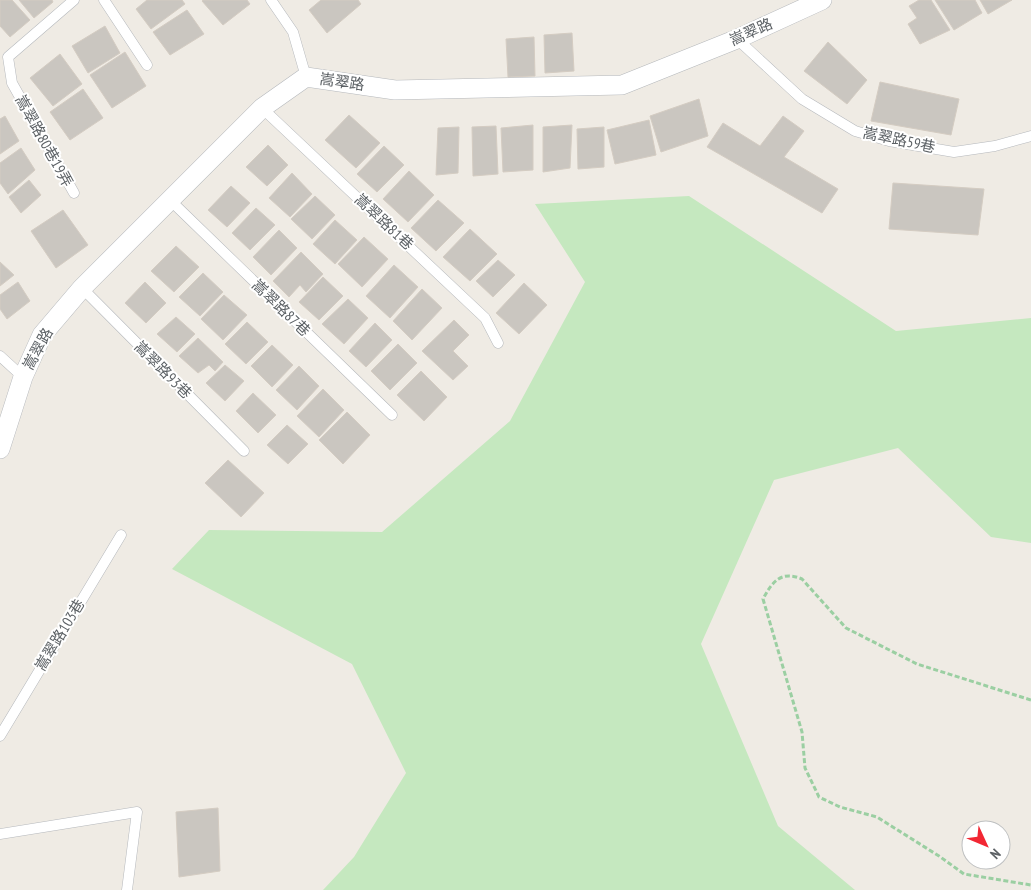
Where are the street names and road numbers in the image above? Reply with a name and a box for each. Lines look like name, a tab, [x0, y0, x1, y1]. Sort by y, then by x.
street label: 嵩翠路	[726, 14, 775, 49]
street label: 嵩翠路	[318, 69, 366, 94]
street label: 嵩翠路80巷19弄	[11, 92, 77, 190]
street label: 嵩翠路59巷	[861, 123, 937, 156]
street label: 嵩翠路81巷	[351, 190, 418, 254]
street label: 嵩翠路87巷	[248, 275, 314, 340]
street label: 嵩翠路	[18, 324, 57, 373]
street label: 嵩翠路93巷	[131, 337, 196, 402]
street label: 嵩翠路103巷	[31, 595, 88, 674]

